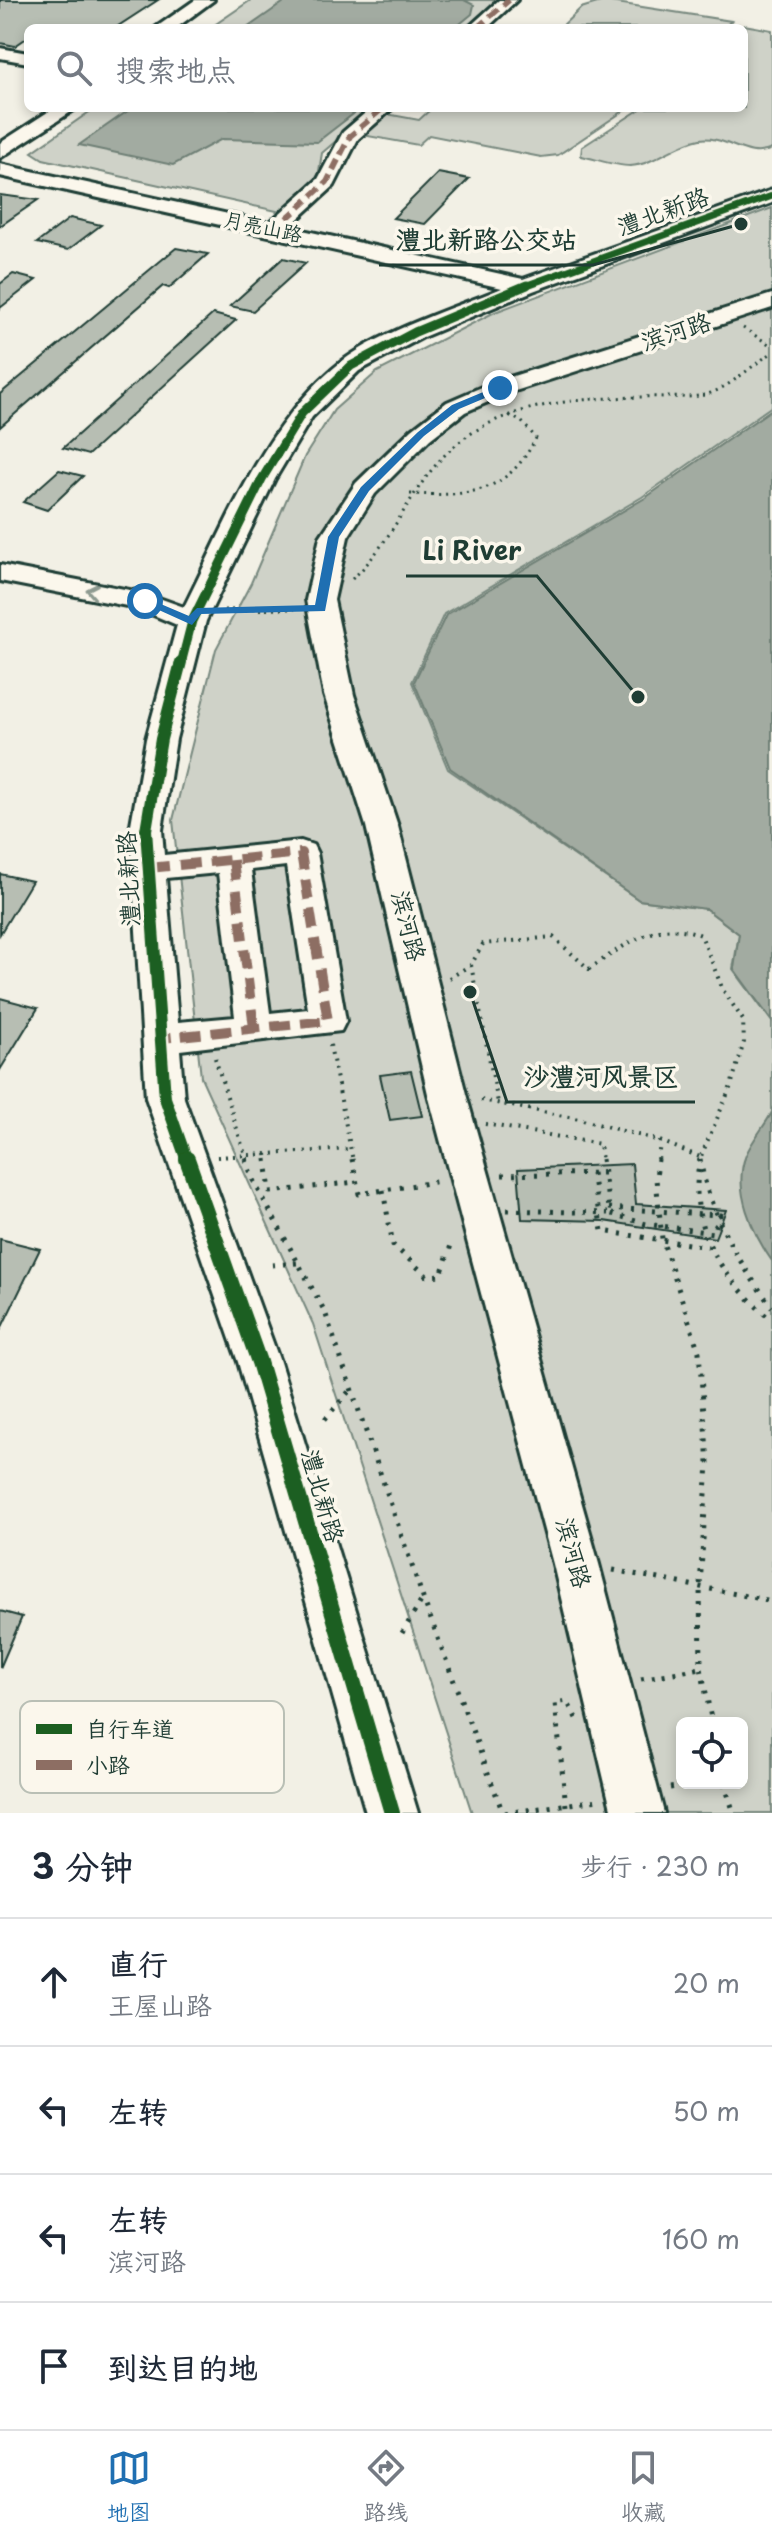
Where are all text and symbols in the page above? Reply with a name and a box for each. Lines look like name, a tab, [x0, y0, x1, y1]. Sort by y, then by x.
search box	[24, 24, 748, 112]
icon: search	[52, 46, 96, 90]
text: 搜索地点	[116, 46, 236, 91]
street label: 澧北新路	[611, 177, 714, 243]
street label: 月亮山路	[221, 203, 306, 249]
callout: 澧北新路公交站	[379, 215, 593, 265]
text: 澧北新路公交站	[395, 219, 577, 258]
street label: 滨河路	[636, 302, 715, 358]
route end	[482, 370, 518, 406]
callout: Li River	[406, 526, 537, 576]
text: Li River	[423, 530, 522, 569]
one-way arrow	[85, 583, 99, 600]
route start	[127, 583, 163, 619]
street label: 澧北新路	[107, 830, 147, 928]
street label: 滨河路	[384, 886, 436, 965]
callout: 沙澧河风景区	[507, 1052, 695, 1102]
text: 沙澧河风景区	[523, 1056, 679, 1095]
street label: 澧北新路	[293, 1444, 354, 1547]
street label: 滨河路	[548, 1513, 602, 1592]
legend	[20, 1701, 284, 1793]
text: 自行车道	[86, 1711, 174, 1744]
map controls	[676, 1717, 748, 1789]
button: locate	[676, 1717, 748, 1789]
text: 小路	[86, 1747, 130, 1780]
text: 3 分钟	[32, 1839, 133, 1891]
text: 步行 · 230 m	[580, 1846, 740, 1885]
text: 直行	[108, 1940, 168, 1985]
icon: ahead	[32, 1960, 76, 2004]
text: 20 m	[673, 1963, 740, 2002]
text: 王屋山路	[108, 1985, 212, 2024]
icon: left	[32, 2088, 76, 2132]
text: 左转	[108, 2088, 168, 2133]
text: 50 m	[673, 2091, 740, 2130]
text: 左转	[108, 2196, 168, 2241]
icon: left	[32, 2216, 76, 2260]
text: 160 m	[662, 2219, 740, 2258]
text: 滨河路	[108, 2241, 186, 2280]
icon: arrive	[32, 2344, 76, 2388]
text: 到达目的地	[108, 2344, 258, 2389]
tab: 地图	[107, 2446, 151, 2527]
tab: 路线	[364, 2446, 408, 2527]
tab: 收藏	[621, 2446, 665, 2527]

